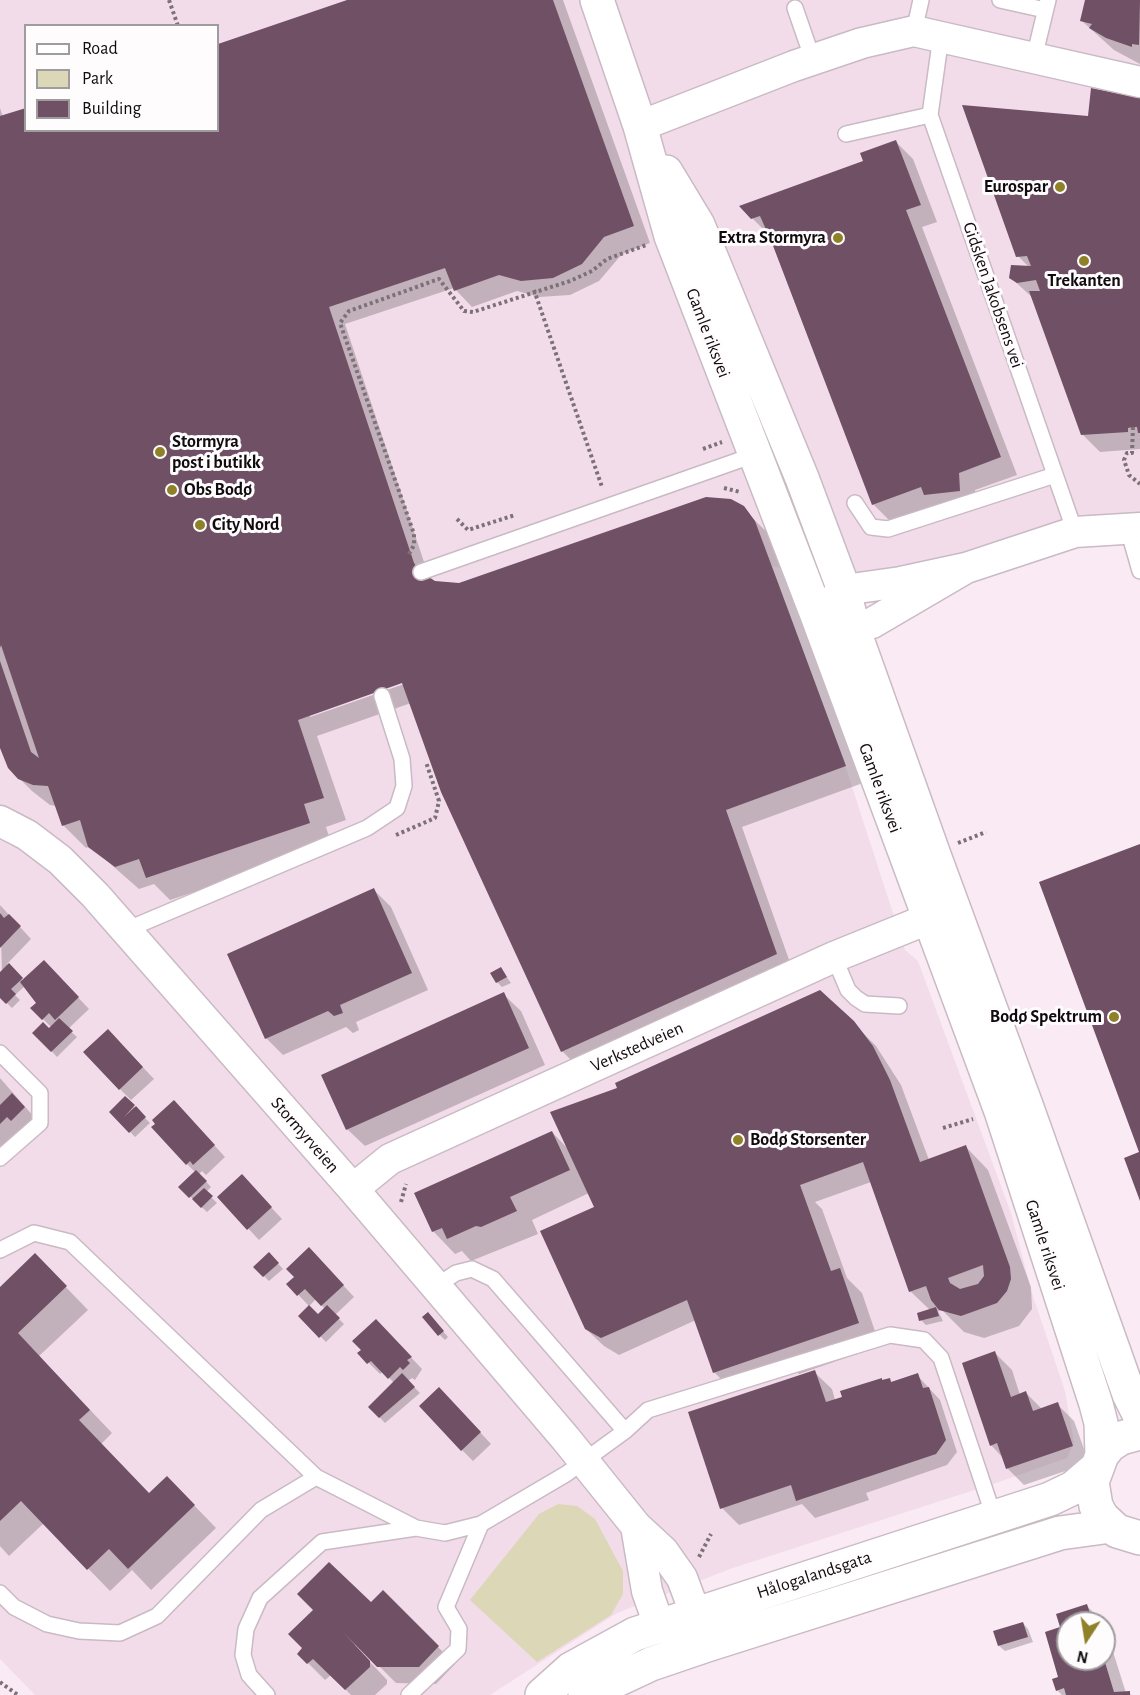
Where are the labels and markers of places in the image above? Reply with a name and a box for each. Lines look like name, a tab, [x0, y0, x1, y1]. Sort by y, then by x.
place label: Eurospar	[984, 176, 1048, 198]
marker: Eurospar	[1053, 180, 1067, 194]
place label: Extra Stormyra	[718, 227, 826, 249]
marker: Extra Stormyra	[831, 231, 845, 245]
marker: Trekanten	[1077, 254, 1091, 268]
place label: Trekanten	[1047, 270, 1121, 292]
place label: Stormyra post i butikk	[172, 431, 261, 474]
marker: Stormyra post i butikk	[153, 445, 167, 459]
place label: Obs Bodø	[184, 479, 252, 501]
marker: Obs Bodø	[165, 483, 179, 497]
place label: City Nord	[212, 514, 280, 536]
marker: City Nord	[193, 518, 207, 532]
place label: Bodø Spektrum	[990, 1006, 1102, 1028]
marker: Bodø Spektrum	[1107, 1010, 1121, 1024]
place label: Bodø Storsenter	[750, 1129, 866, 1151]
marker: Bodø Storsenter	[731, 1133, 745, 1147]

